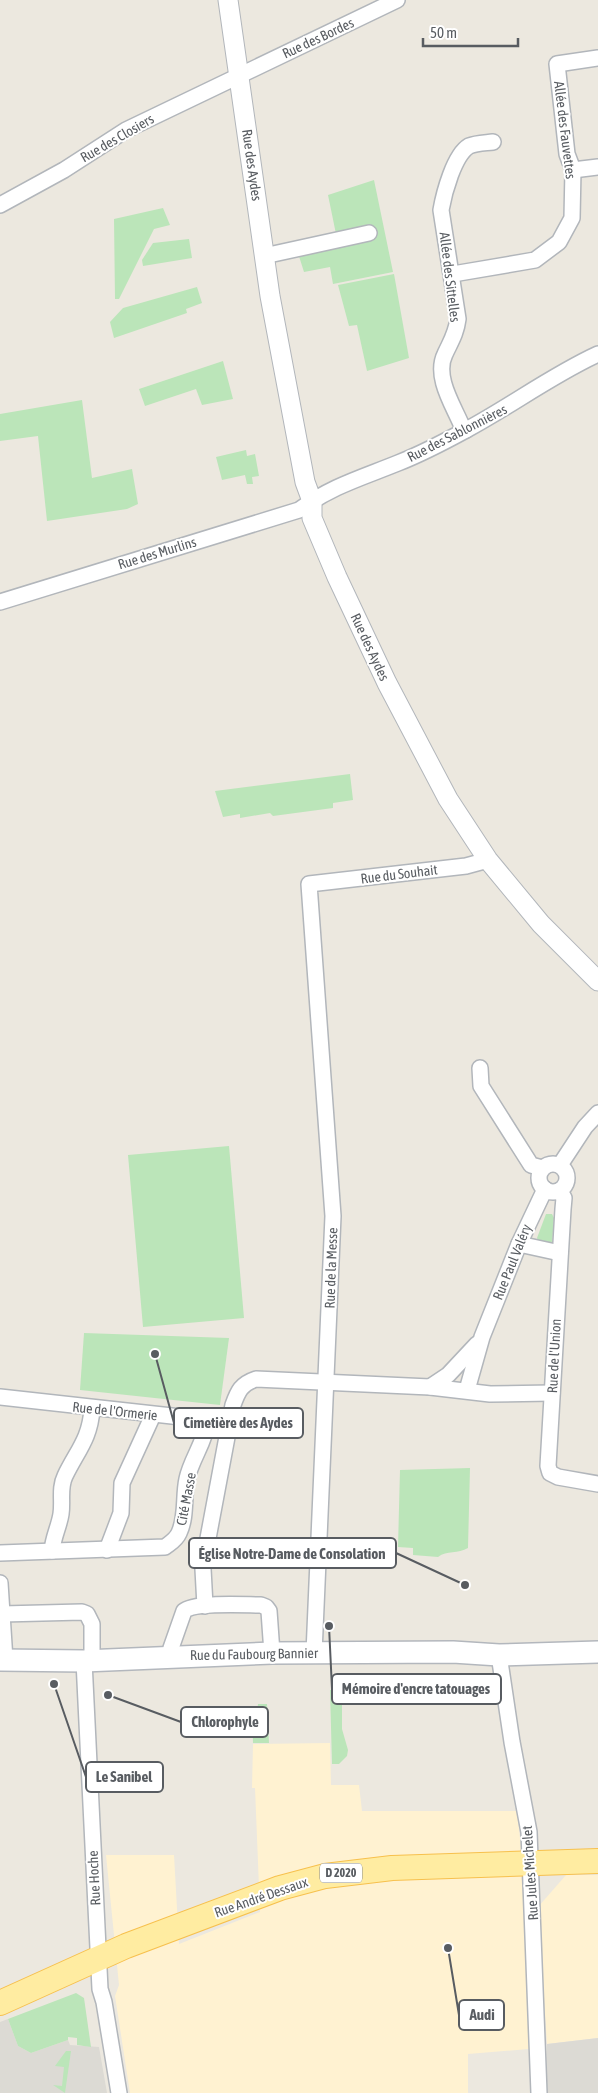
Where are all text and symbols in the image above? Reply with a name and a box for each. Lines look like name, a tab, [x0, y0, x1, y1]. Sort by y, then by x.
street label: Rue des Bordes	[280, 14, 356, 62]
scale bar	[423, 15, 518, 47]
text: 50 m	[430, 24, 457, 41]
street label: Allée des Fauvettes	[551, 80, 579, 180]
street label: Rue des Closiers	[78, 111, 157, 165]
street label: Rue des Aydes	[239, 128, 265, 202]
street label: Allée des Sittelles	[437, 231, 463, 323]
street label: Rue des Sablonnières	[405, 401, 510, 465]
street label: Rue des Murlins	[116, 534, 198, 572]
street label: Rue des Aydes	[347, 611, 393, 683]
street label: Rue du Souhait	[360, 861, 438, 887]
street label: Rue Paul Valéry	[490, 1222, 535, 1302]
street label: Rue de la Messe	[322, 1227, 340, 1309]
street label: Rue de l'Union	[544, 1318, 564, 1394]
street label: Rue de l'Ormerie	[72, 1399, 158, 1423]
callout: Cimetière des Aydes	[174, 1408, 303, 1438]
text: Cimetière des Aydes	[183, 1414, 293, 1431]
street label: Cité Masse	[173, 1471, 199, 1527]
callout: Église Notre-Dame de Consolation	[189, 1538, 396, 1568]
text: Église Notre-Dame de Consolation	[198, 1545, 386, 1562]
street label: Rue du Faubourg Bannier	[190, 1645, 319, 1663]
callout: Mémoire d'encre tatouages	[332, 1674, 501, 1704]
text: Mémoire d'encre tatouages	[342, 1680, 491, 1697]
callout: Chlorophyle	[181, 1707, 268, 1737]
text: Chlorophyle	[191, 1713, 259, 1730]
callout: Le Sanibel	[86, 1762, 163, 1792]
text: Le Sanibel	[96, 1768, 153, 1785]
street label: Rue Jules Michelet	[519, 1825, 541, 1921]
street label: Rue Hoche	[85, 1850, 103, 1906]
road number: D 2020	[320, 1864, 362, 1882]
street label: Rue André Dessaux	[212, 1873, 310, 1920]
callout: Audi	[459, 2000, 504, 2030]
text: Audi	[468, 2006, 495, 2023]

